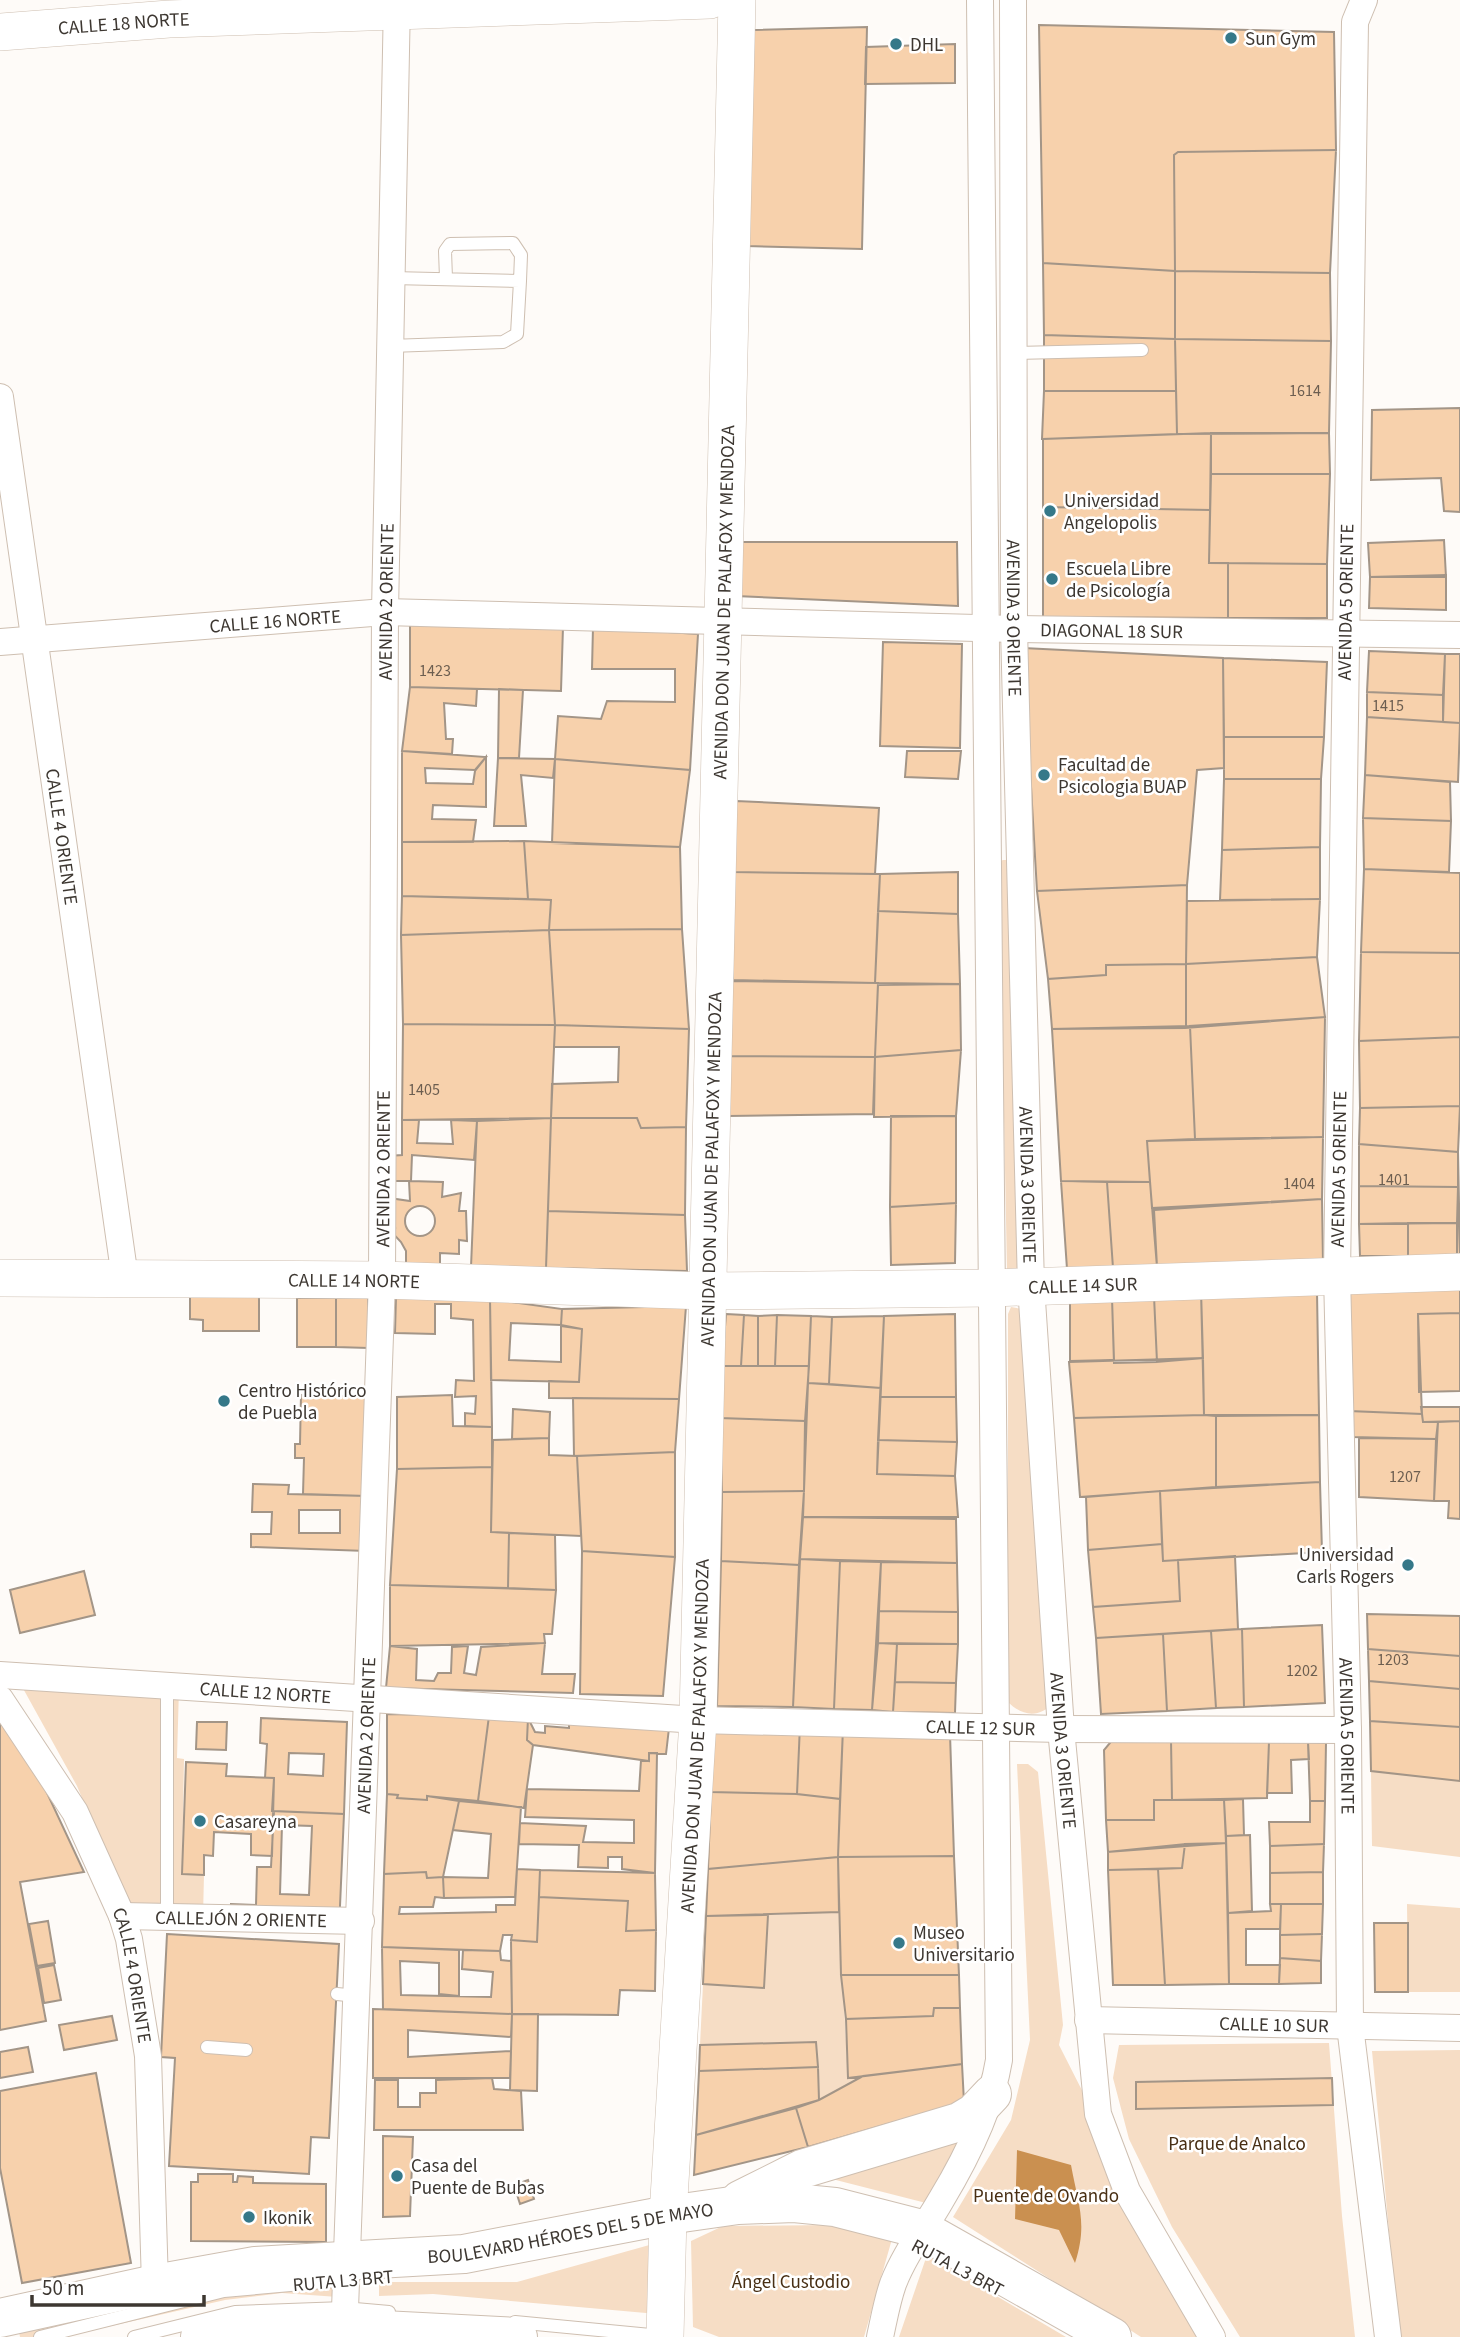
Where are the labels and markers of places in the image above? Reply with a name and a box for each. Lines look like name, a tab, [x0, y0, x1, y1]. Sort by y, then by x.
place label: Sun Gym	[1245, 26, 1316, 53]
marker: Sun Gym	[1223, 30, 1239, 46]
place label: DHL	[910, 32, 943, 59]
marker: DHL	[888, 36, 904, 52]
place label: Universidad Angelopolis	[1064, 488, 1159, 537]
marker: Universidad Angelopolis	[1042, 503, 1058, 519]
place label: Escuela Libre de Psicología	[1066, 556, 1171, 605]
marker: Escuela Libre de Psicología	[1044, 571, 1060, 587]
place label: Facultad de Psicologia BUAP	[1058, 752, 1187, 801]
marker: Facultad de Psicologia BUAP	[1036, 767, 1052, 783]
place label: Centro Histórico de Puebla	[238, 1378, 367, 1427]
marker: Centro Histórico de Puebla	[216, 1393, 232, 1409]
place label: Universidad Carls Rogers	[1296, 1542, 1394, 1591]
marker: Universidad Carls Rogers	[1400, 1557, 1416, 1573]
place label: Casareyna	[214, 1809, 297, 1836]
marker: Casareyna	[192, 1813, 208, 1829]
place label: Museo Universitario	[913, 1920, 1015, 1969]
marker: Museo Universitario	[891, 1935, 907, 1951]
place label: Casa del Puente de Bubas	[411, 2153, 544, 2202]
marker: Casa del Puente de Bubas	[389, 2168, 405, 2184]
place label: Ikonik	[263, 2205, 312, 2232]
marker: Ikonik	[241, 2209, 257, 2225]

